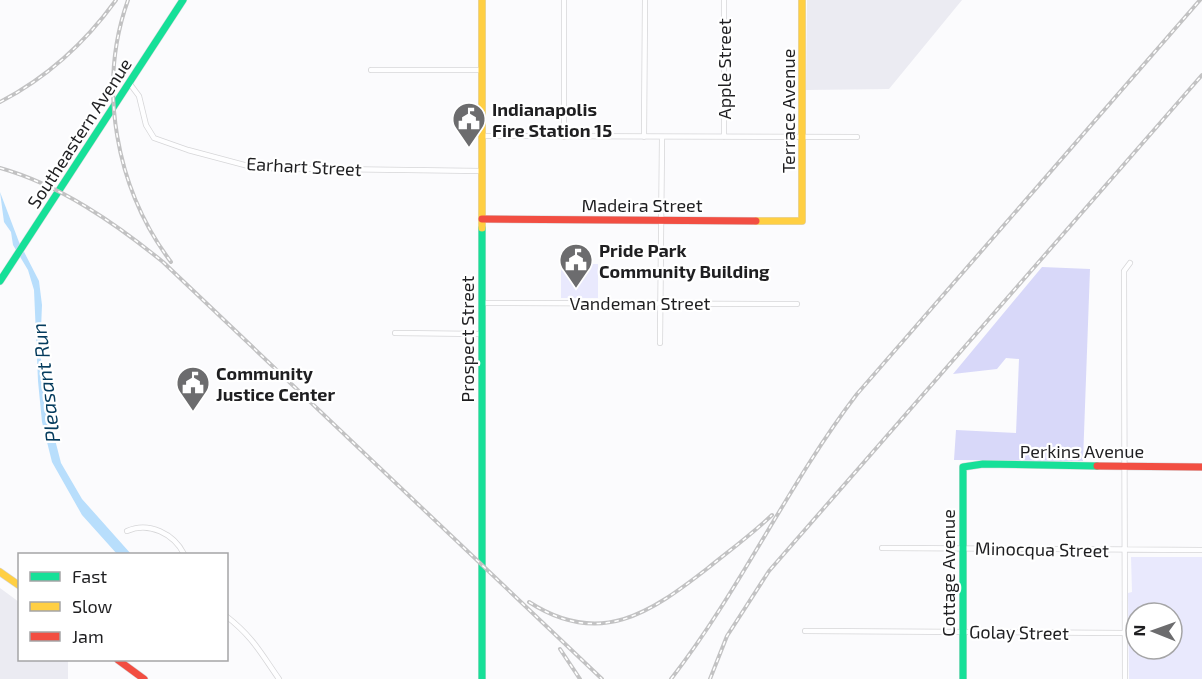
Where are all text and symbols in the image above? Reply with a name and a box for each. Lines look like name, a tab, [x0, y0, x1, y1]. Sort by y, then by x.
street label: Apple Street	[713, 18, 735, 120]
street label: Terrace Avenue	[777, 49, 799, 173]
street label: Southeastern Avenue	[22, 54, 136, 212]
place label: Indianapolis Fire Station 15	[492, 98, 612, 141]
public building icon: Indianapolis Fire Station 15	[451, 101, 487, 148]
street label: Earhart Street	[246, 152, 362, 180]
street label: Madeira Street	[581, 194, 703, 216]
place label: Pride Park Community Building	[599, 239, 770, 282]
public building icon: Pride Park Community Building	[558, 242, 594, 289]
street label: Prospect Street	[456, 275, 478, 402]
street label: Vandeman Street	[570, 292, 711, 314]
water label: Pleasant Run	[26, 322, 64, 444]
place label: Community Justice Center	[216, 362, 335, 405]
public building icon: Community Justice Center	[175, 365, 211, 412]
street label: Perkins Avenue	[1020, 440, 1144, 462]
street label: Cottage Avenue	[937, 509, 959, 637]
street label: Minocqua Street	[975, 537, 1109, 561]
legend	[18, 553, 228, 661]
text: Fast	[72, 565, 107, 587]
text: Slow	[72, 595, 113, 617]
north arrow	[1124, 601, 1184, 661]
street label: Golay Street	[969, 620, 1069, 644]
text: Jam	[72, 625, 104, 647]
text: N	[1129, 625, 1148, 637]

